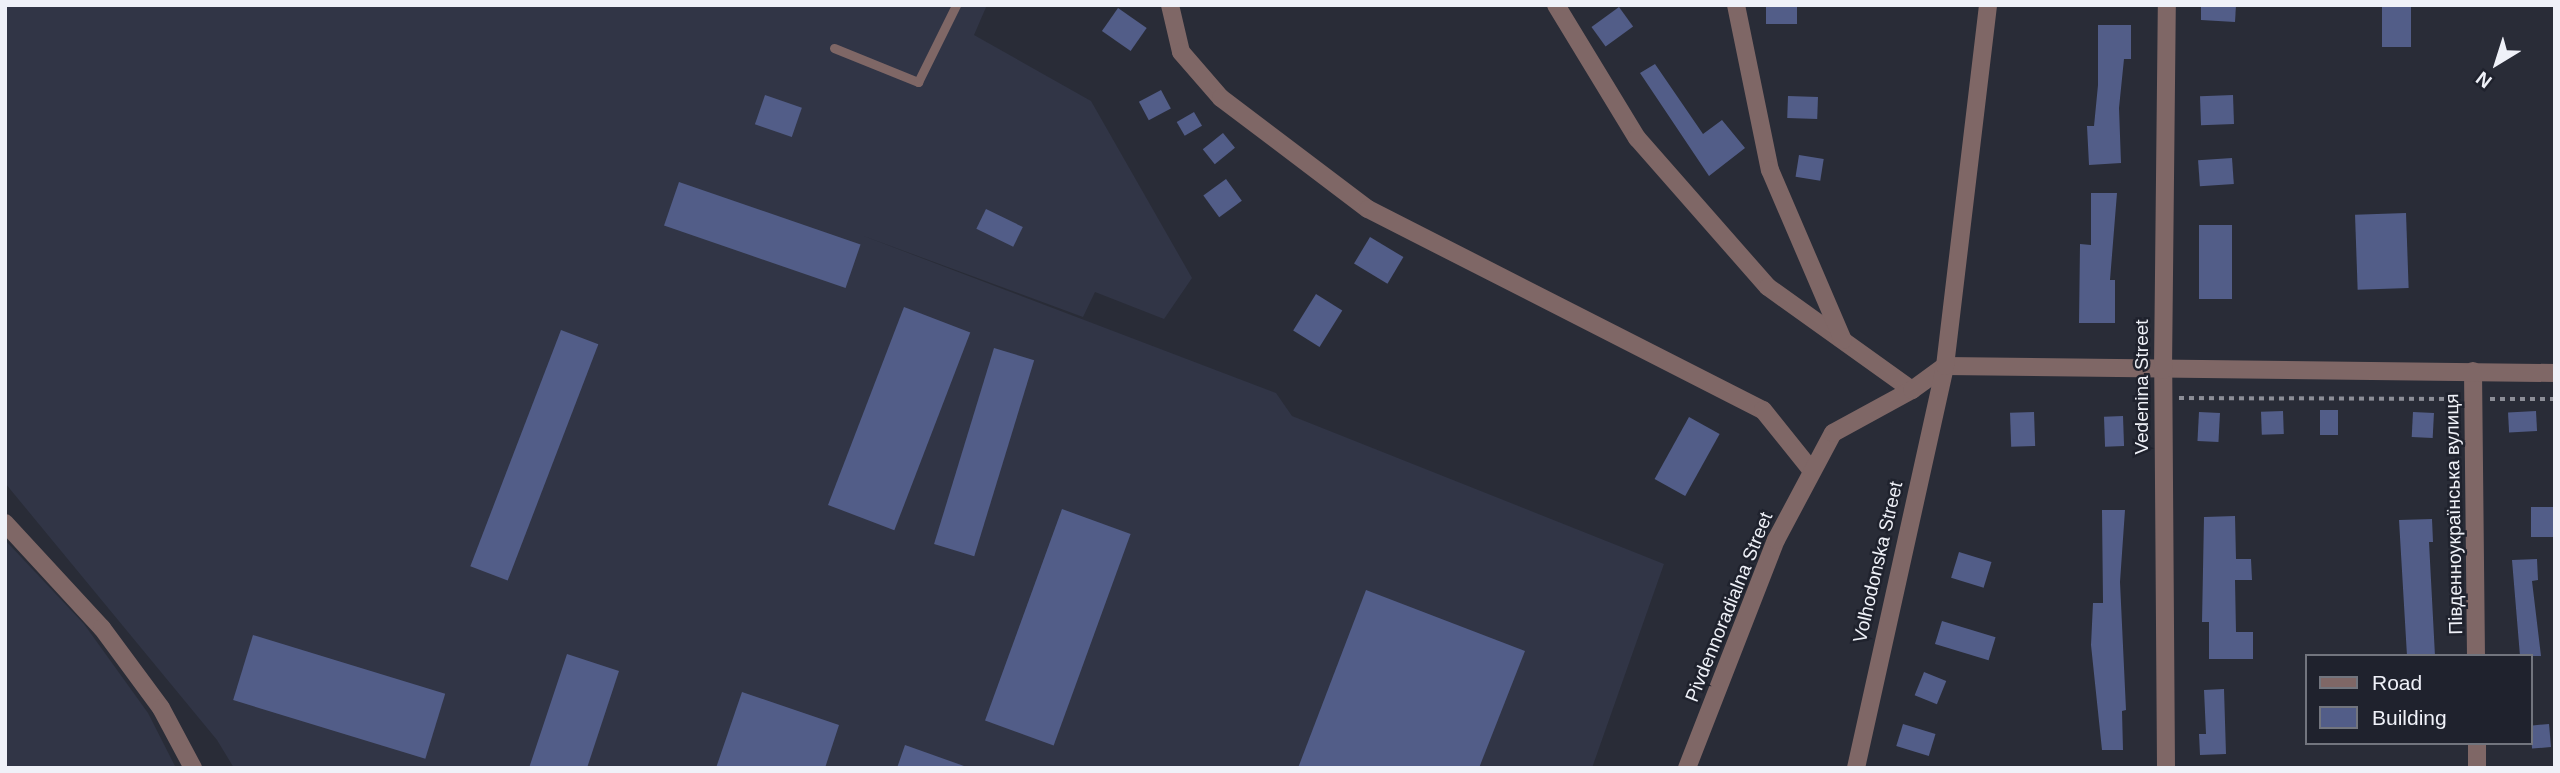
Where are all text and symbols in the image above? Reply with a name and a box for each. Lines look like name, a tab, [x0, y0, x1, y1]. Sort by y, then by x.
north arrow	[2462, 28, 2532, 98]
text: N	[2472, 67, 2496, 92]
street label: Vedenina Street	[2131, 319, 2153, 455]
street label: Південноукраїнська вулиця	[2440, 393, 2468, 635]
street label: Volhodonska Street	[1848, 479, 1908, 645]
street label: Pivdennoradialna Street	[1680, 509, 1778, 705]
legend	[2304, 654, 2532, 745]
text: Road	[2372, 671, 2422, 694]
text: Building	[2372, 706, 2447, 729]

